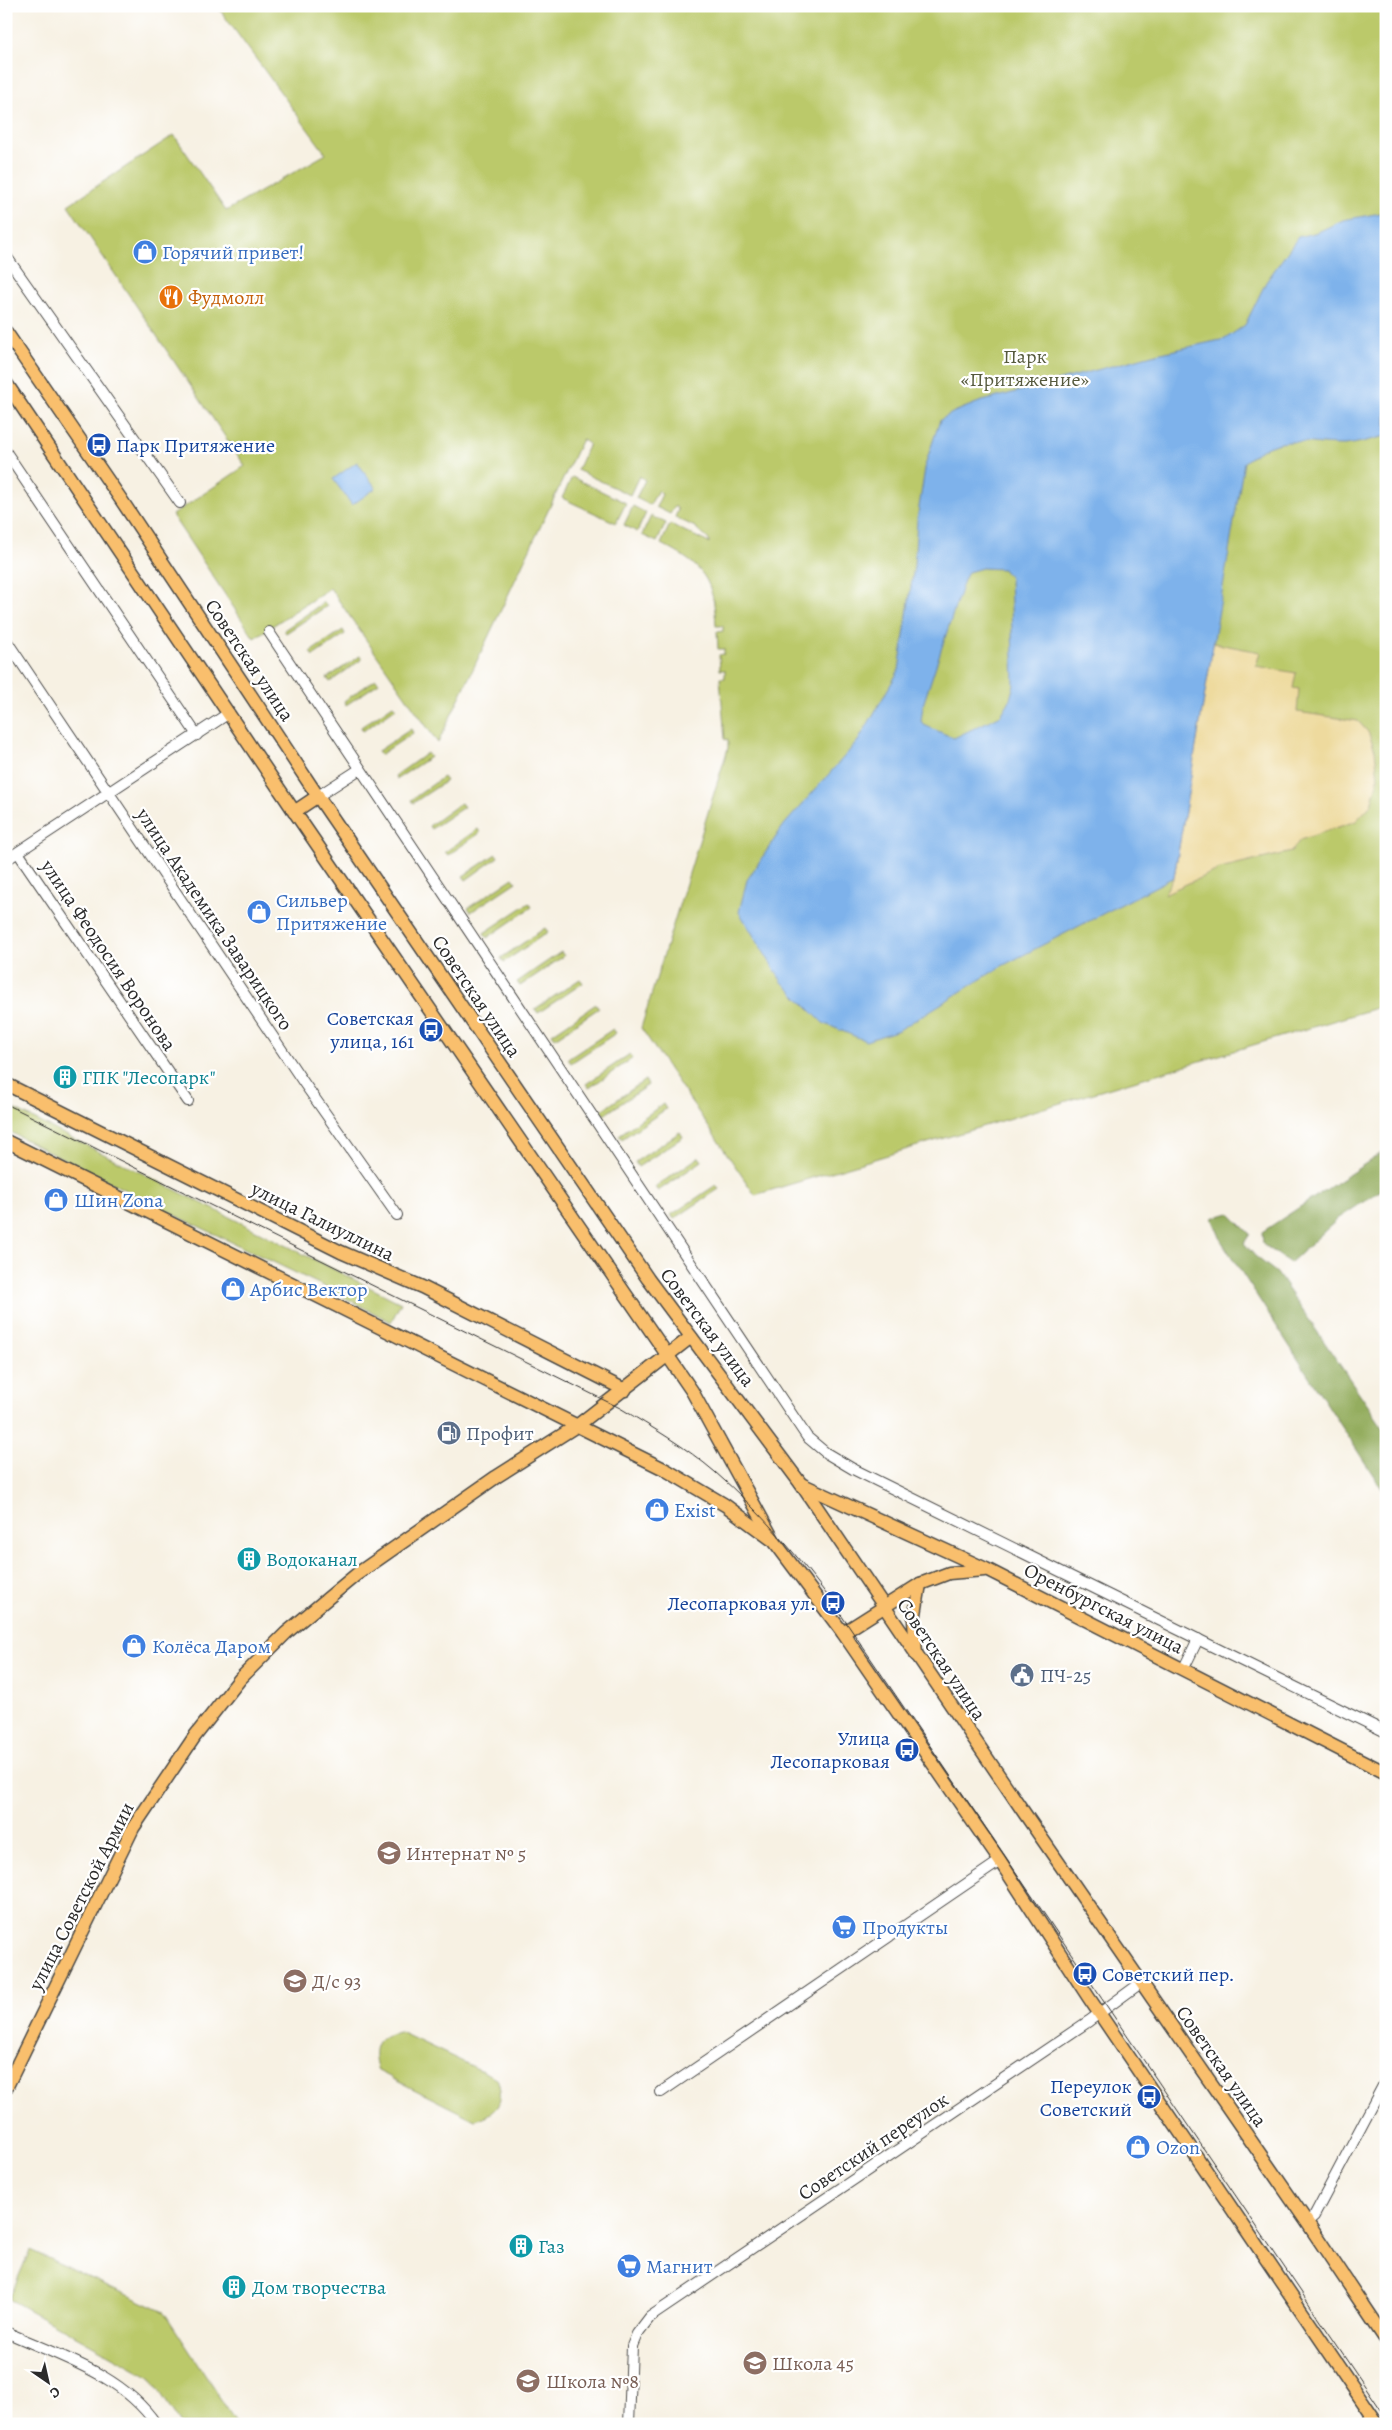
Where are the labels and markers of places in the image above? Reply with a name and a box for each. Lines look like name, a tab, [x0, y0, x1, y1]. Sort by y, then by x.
shop icon: Горячий привет!	[132, 239, 158, 265]
place label: Горячий привет!	[162, 239, 304, 266]
restaurant icon: Фудмолл	[158, 284, 184, 310]
place label: Фудмолл	[188, 284, 264, 311]
bus stop icon: Парк Притяжение	[86, 432, 112, 458]
place label: Парк Притяжение	[116, 432, 275, 459]
place label: Сильвер Притяжение	[276, 887, 387, 937]
shop icon: Сильвер Притяжение	[246, 899, 272, 925]
place label: Советская улица, 161	[327, 1005, 414, 1055]
bus stop icon: Советская улица, 161	[418, 1017, 444, 1043]
building icon: ГПК "Лесопарк"	[52, 1064, 78, 1090]
place label: ГПК "Лесопарк"	[82, 1064, 216, 1091]
shop icon: Шин Zona	[43, 1187, 69, 1213]
place label: Шин Zona	[74, 1187, 164, 1214]
shop icon: Арбис Вектор	[220, 1276, 246, 1302]
place label: Арбис Вектор	[249, 1276, 367, 1303]
fuel station icon: Профит	[436, 1420, 462, 1446]
place label: Профит	[466, 1420, 534, 1447]
shop icon: Exist	[644, 1497, 670, 1523]
place label: Exist	[674, 1497, 716, 1524]
building icon: Водоканал	[236, 1546, 262, 1572]
place label: Водоканал	[266, 1546, 358, 1573]
place label: Лесопарковая ул.	[667, 1590, 816, 1617]
bus stop icon: Лесопарковая ул.	[820, 1590, 846, 1616]
shop icon: Колёса Даром	[121, 1633, 147, 1659]
place label: Колёса Даром	[152, 1633, 271, 1660]
public building icon: ПЧ-25	[1009, 1662, 1035, 1688]
place label: ПЧ-25	[1040, 1662, 1091, 1689]
place label: Улица Лесопарковая	[770, 1725, 891, 1775]
bus stop icon: Улица Лесопарковая	[894, 1737, 920, 1763]
school or university icon: Интернат № 5	[376, 1840, 402, 1866]
place label: Интернат № 5	[406, 1840, 526, 1867]
supermarket icon: Продукты	[831, 1914, 857, 1940]
place label: Продукты	[862, 1914, 948, 1941]
bus stop icon: Советский пер.	[1072, 1961, 1098, 1987]
place label: Советский пер.	[1102, 1961, 1234, 1988]
school or university icon: Д/с 93	[282, 1968, 308, 1994]
place label: Д/с 93	[312, 1968, 361, 1995]
place label: Переулок Советский	[1040, 2073, 1132, 2123]
bus stop icon: Переулок Советский	[1136, 2084, 1162, 2110]
shop icon: Ozon	[1125, 2134, 1151, 2160]
place label: Ozon	[1156, 2134, 1200, 2161]
building icon: Газ	[508, 2233, 534, 2259]
place label: Газ	[538, 2233, 564, 2260]
supermarket icon: Магнит	[616, 2253, 642, 2279]
place label: Магнит	[646, 2253, 713, 2280]
building icon: Дом творчества	[221, 2274, 247, 2300]
place label: Дом творчества	[252, 2274, 387, 2301]
school or university icon: Школа 45	[742, 2350, 768, 2376]
place label: Школа 45	[772, 2350, 854, 2377]
school or university icon: Школа №8	[515, 2368, 541, 2394]
place label: Школа №8	[546, 2368, 639, 2395]

